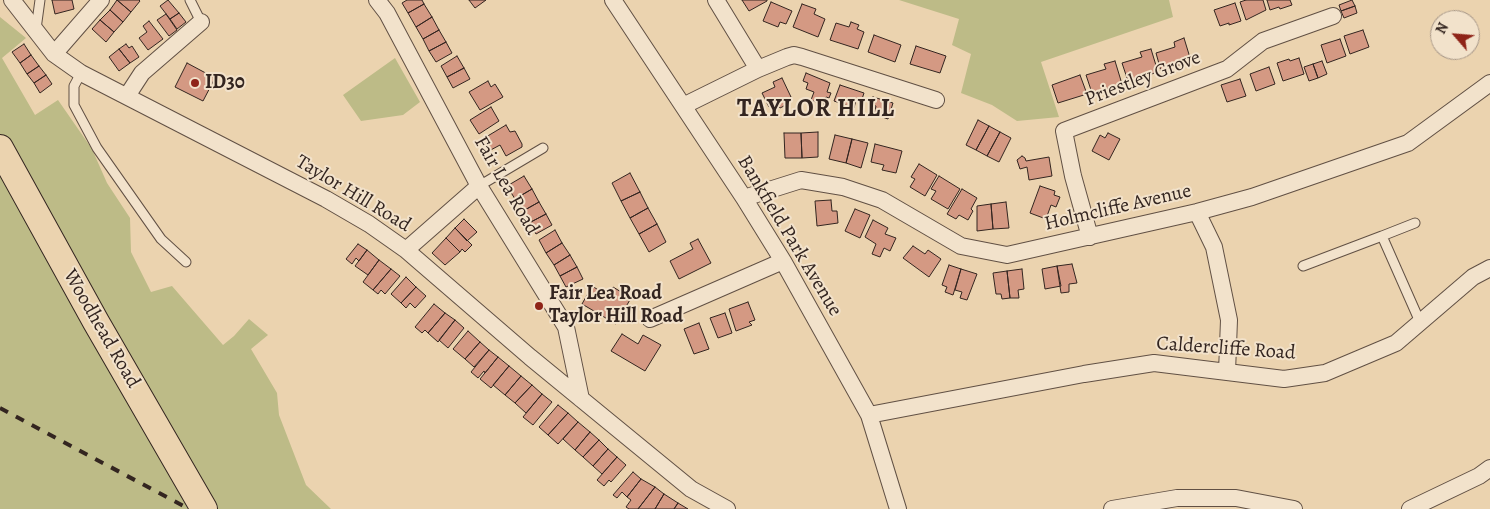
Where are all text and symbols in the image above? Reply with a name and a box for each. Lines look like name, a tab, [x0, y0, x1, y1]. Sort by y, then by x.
north arrow	[1430, 10, 1480, 60]
text: N	[1431, 20, 1453, 37]
street label: Priestley Grove	[1082, 46, 1204, 112]
place label: ID30	[205, 71, 245, 95]
marker: ID30	[189, 77, 201, 89]
district label: TAYLOR HILL	[736, 95, 896, 125]
street label: Fair Lea Road	[468, 132, 544, 240]
street label: Taylor Hill Road	[291, 150, 415, 238]
street label: Bankfield Park Avenue	[731, 151, 847, 321]
street label: Holmcliffe Avenue	[1042, 179, 1194, 237]
street label: Woodhead Road	[57, 265, 145, 393]
place label: Fair Lea Road Taylor Hill Road	[549, 282, 683, 329]
marker: Fair Lea Road Taylor Hill Road	[533, 300, 545, 312]
street label: Caldercliffe Road	[1155, 332, 1297, 366]

